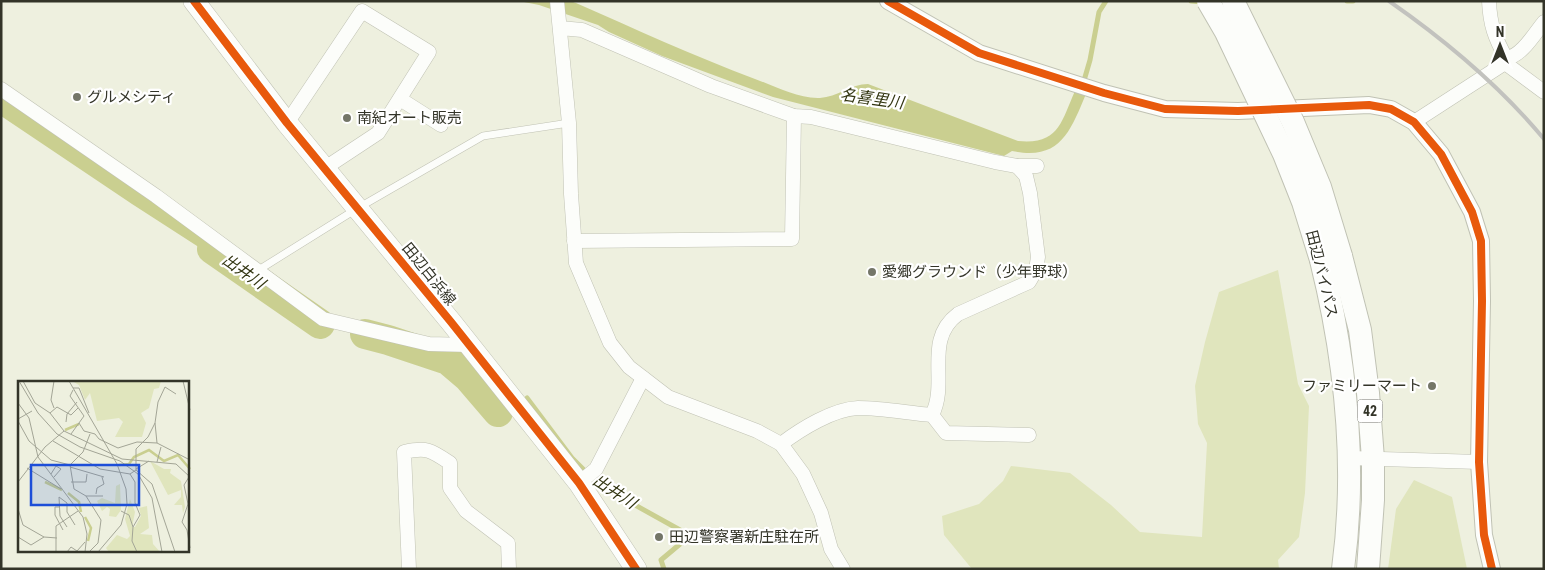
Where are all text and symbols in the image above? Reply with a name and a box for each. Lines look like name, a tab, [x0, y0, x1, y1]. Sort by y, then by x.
north arrow	[1475, 20, 1525, 70]
text: N	[1496, 24, 1504, 40]
water label: 名喜里川	[839, 85, 907, 113]
place label: グルメシティ	[87, 88, 176, 106]
marker: グルメシティ	[71, 91, 83, 103]
place label: 南紀オート販売	[357, 109, 462, 127]
marker: 南紀オート販売	[341, 112, 353, 124]
street label: 田辺バイパス	[1302, 228, 1342, 320]
street label: 田辺白浜線	[398, 239, 460, 309]
water label: 出井川	[219, 250, 270, 294]
place label: 愛郷グラウンド（少年野球）	[882, 263, 1077, 281]
marker: 愛郷グラウンド（少年野球）	[866, 266, 878, 278]
place label: ファミリーマート	[1302, 377, 1422, 395]
marker: ファミリーマート	[1426, 380, 1438, 392]
inset map	[18, 381, 189, 552]
road number: 42	[1358, 400, 1382, 422]
water label: 出井川	[589, 470, 642, 514]
place label: 田辺警察署新庄駐在所	[669, 528, 819, 546]
marker: 田辺警察署新庄駐在所	[653, 531, 665, 543]

